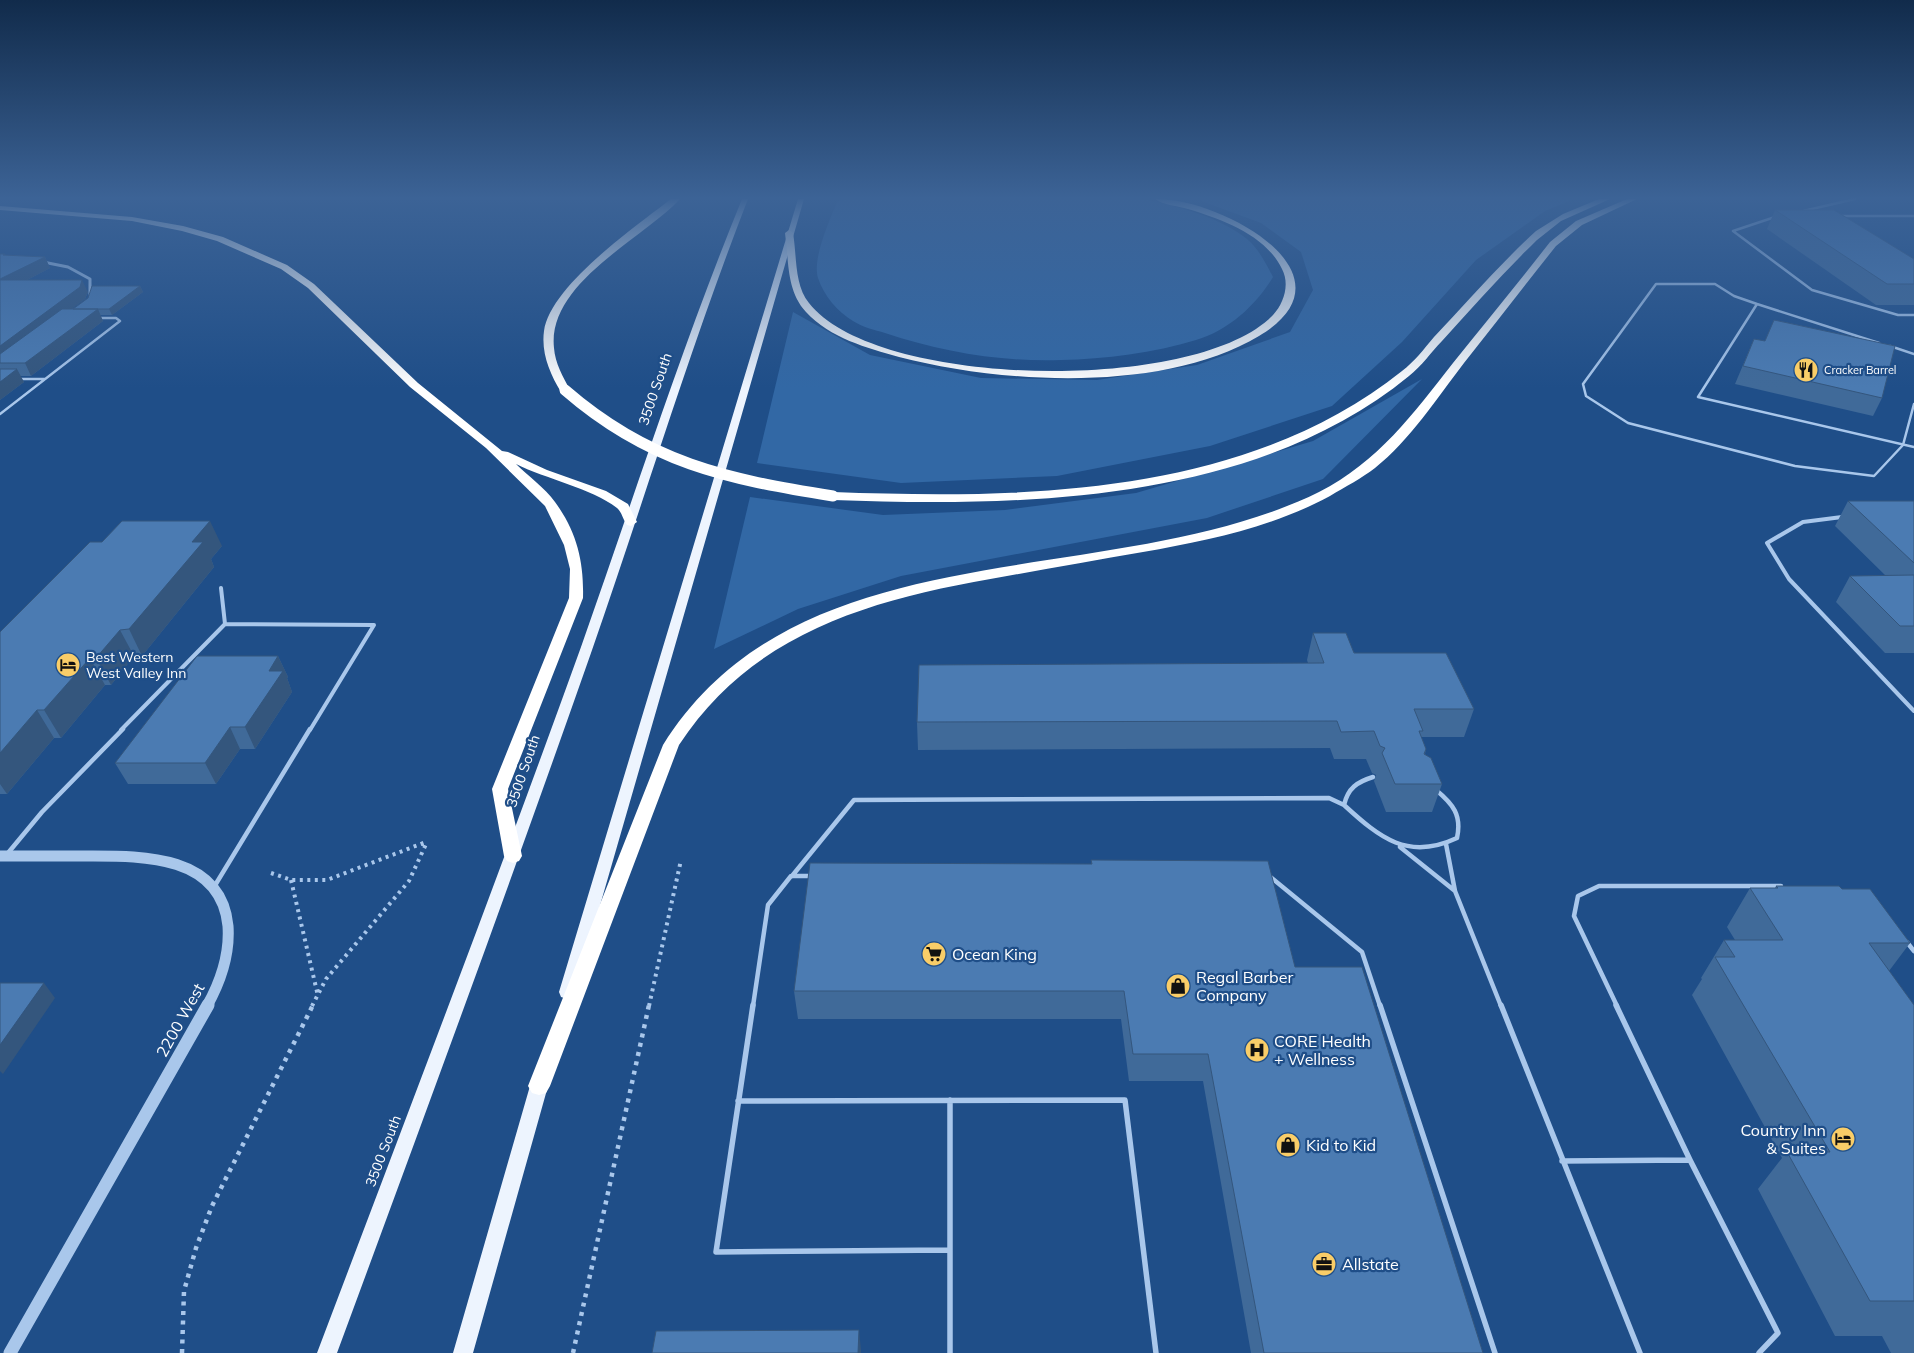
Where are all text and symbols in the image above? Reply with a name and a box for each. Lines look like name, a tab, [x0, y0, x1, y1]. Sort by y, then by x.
street label: 3500 South	[634, 351, 676, 427]
restaurant icon: Cracker Barrel	[1793, 357, 1819, 383]
place label: Cracker Barrel	[1824, 363, 1896, 377]
place label: Best Western West Valley Inn	[86, 648, 186, 682]
hotel icon: Best Western West Valley Inn	[55, 652, 81, 678]
street label: 3500 South	[502, 733, 544, 809]
supermarket icon: Ocean King	[921, 941, 947, 967]
place label: Ocean King	[952, 944, 1037, 964]
place label: Regal Barber Company	[1196, 967, 1293, 1005]
shop icon: Regal Barber Company	[1165, 973, 1191, 999]
street label: 2200 West	[151, 979, 209, 1061]
place label: CORE Health + Wellness	[1274, 1031, 1371, 1069]
hospital icon: CORE Health + Wellness	[1244, 1037, 1270, 1063]
street label: 3500 South	[361, 1113, 405, 1189]
place label: Country Inn & Suites	[1740, 1120, 1826, 1158]
hotel icon: Country Inn & Suites	[1830, 1126, 1856, 1152]
shop icon: Kid to Kid	[1275, 1132, 1301, 1158]
place label: Kid to Kid	[1306, 1135, 1376, 1155]
office icon: Allstate	[1311, 1251, 1337, 1277]
place label: Allstate	[1342, 1254, 1399, 1274]

